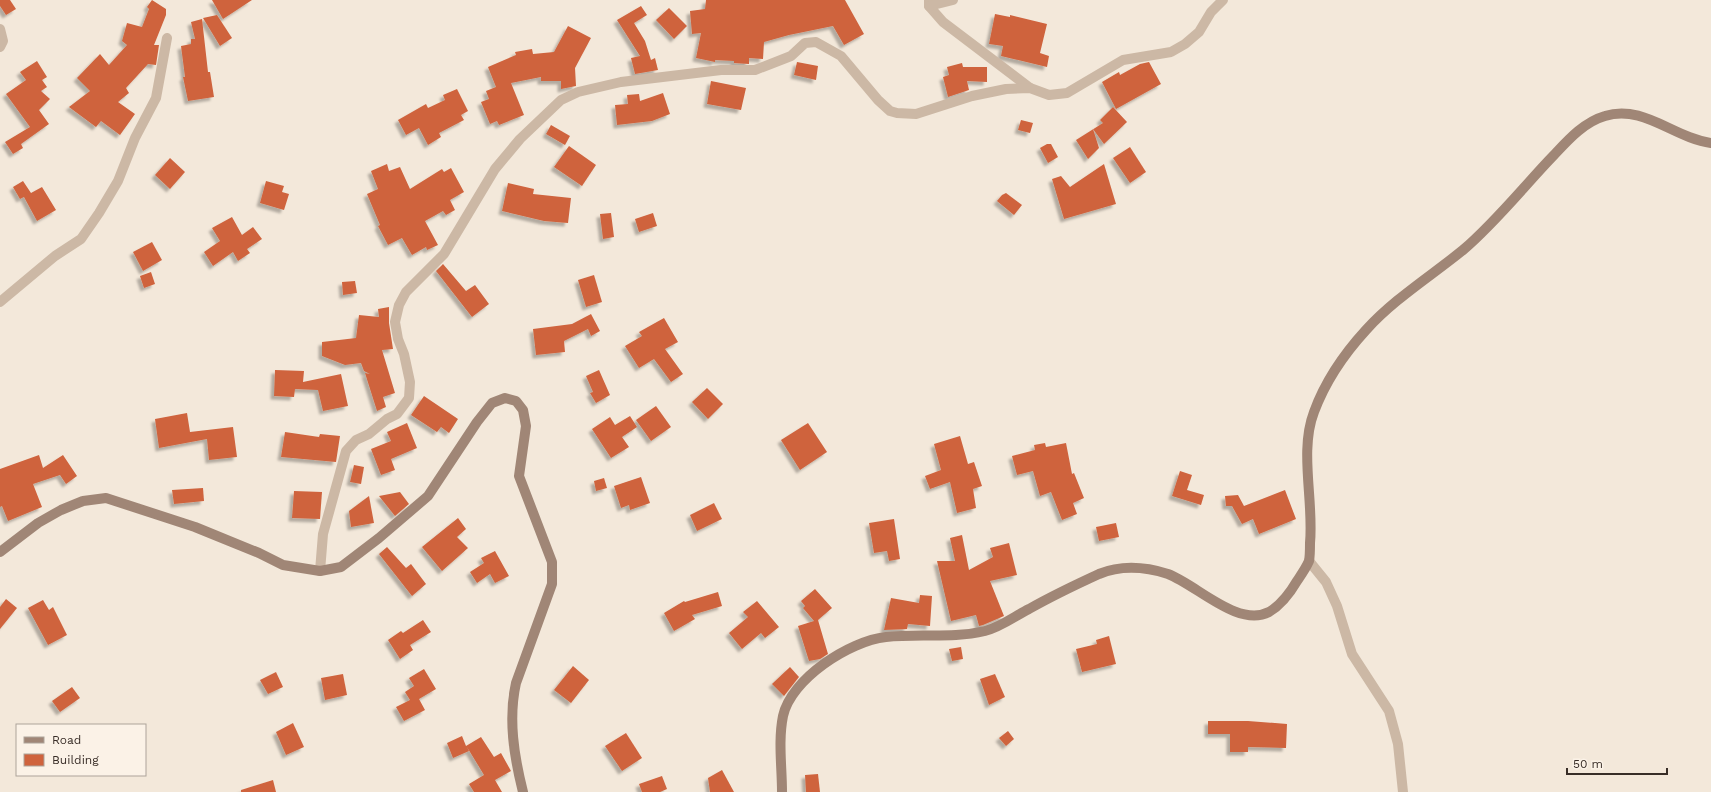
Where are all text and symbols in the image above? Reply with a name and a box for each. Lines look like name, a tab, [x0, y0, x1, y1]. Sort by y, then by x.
legend	[16, 724, 146, 776]
text: Road	[52, 733, 81, 747]
scale bar	[1567, 750, 1667, 776]
text: Building	[52, 753, 99, 767]
text: 50 m	[1573, 757, 1603, 771]

